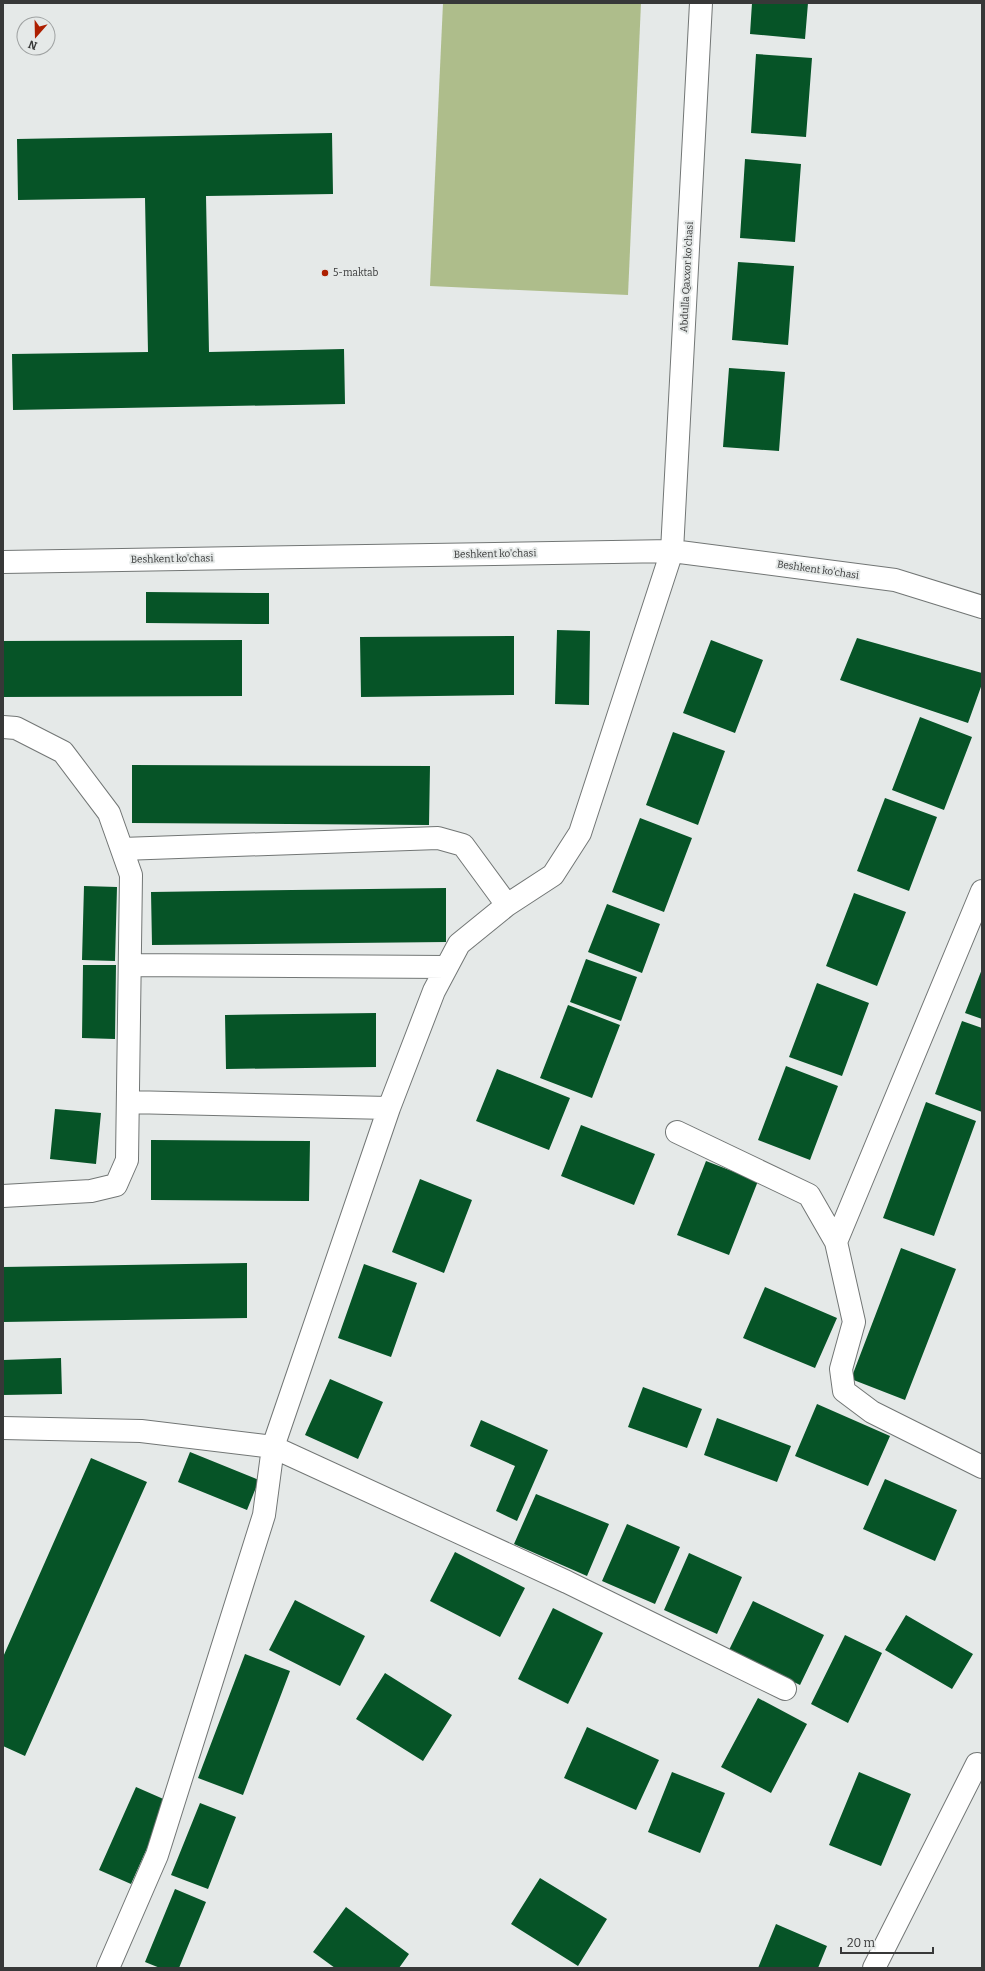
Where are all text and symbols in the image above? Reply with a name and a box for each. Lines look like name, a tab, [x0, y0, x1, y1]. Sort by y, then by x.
north arrow	[16, 16, 56, 56]
text: N	[26, 37, 39, 52]
street label: Abdulla Qaxxor ko'chasi	[678, 221, 696, 333]
place label: 5-maktab	[333, 267, 378, 279]
marker: 5-maktab	[320, 268, 330, 278]
street label: Beshkent ko'chasi	[454, 547, 536, 561]
street label: Beshkent ko'chasi	[131, 552, 213, 566]
street label: Beshkent ko'chasi	[776, 558, 860, 582]
scale bar	[841, 1929, 933, 1955]
text: 20 m	[847, 1936, 876, 1950]

